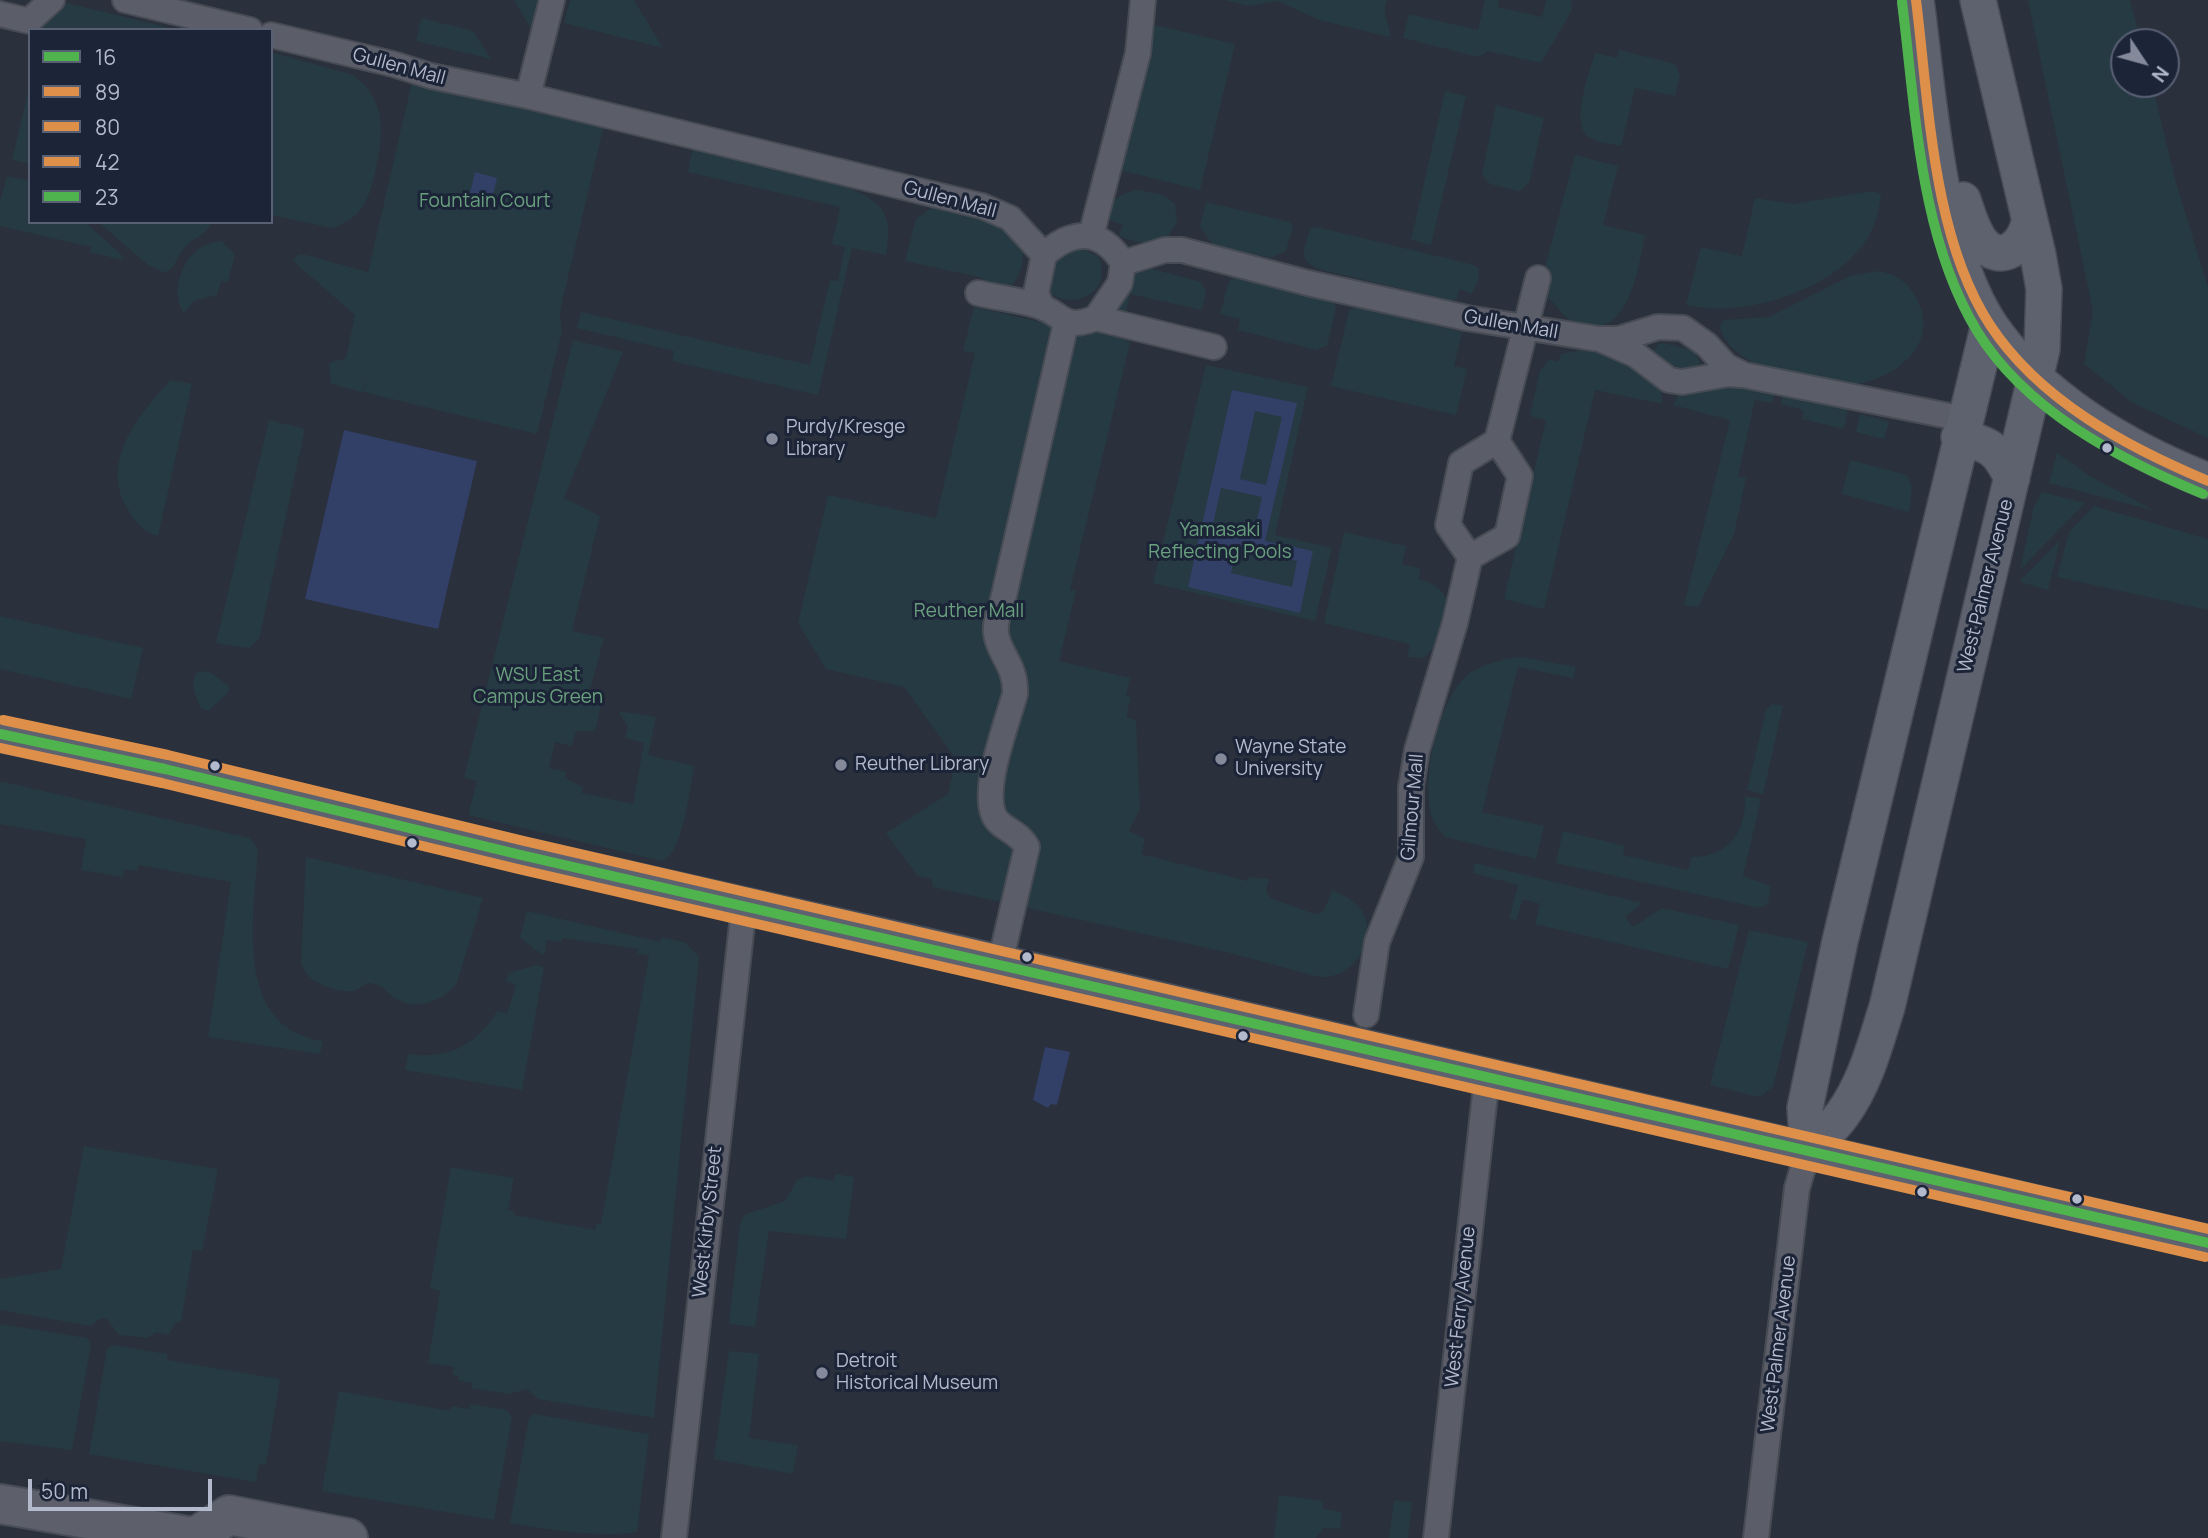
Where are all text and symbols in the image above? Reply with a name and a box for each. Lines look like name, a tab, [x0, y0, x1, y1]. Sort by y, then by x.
legend	[28, 28, 273, 224]
north arrow	[2110, 28, 2180, 98]
text: 16	[95, 43, 116, 71]
street label: Gullen Mall	[350, 44, 448, 90]
text: N	[2146, 61, 2175, 87]
text: 89	[95, 78, 120, 106]
text: 80	[95, 113, 120, 141]
text: 42	[95, 148, 119, 176]
street label: Gullen Mall	[901, 177, 999, 223]
text: 23	[95, 183, 119, 211]
park label: Fountain Court	[419, 191, 551, 213]
street label: Gullen Mall	[1462, 306, 1560, 344]
place label: Purdy/Kresge Library	[786, 417, 905, 461]
marker: Purdy/Kresge Library	[764, 431, 780, 447]
unlabelled marker	[2100, 441, 2114, 455]
street label: West Palmer Avenue	[1953, 497, 2019, 675]
park label: Yamasaki Reflecting Pools	[1148, 520, 1292, 564]
park label: Reuther Mall	[914, 601, 1024, 623]
park label: WSU East Campus Green	[473, 665, 603, 709]
place label: Wayne State University	[1235, 737, 1346, 781]
marker: Wayne State University	[1213, 751, 1229, 767]
street label: Gilmour Mall	[1397, 753, 1429, 861]
place label: Reuther Library	[855, 754, 989, 776]
marker: Reuther Library	[833, 757, 849, 773]
unlabelled marker	[208, 759, 222, 773]
unlabelled marker	[405, 836, 419, 850]
unlabelled marker	[1020, 950, 1034, 964]
unlabelled marker	[1236, 1029, 1250, 1043]
street label: West Kirby Street	[689, 1145, 727, 1299]
unlabelled marker	[1915, 1185, 1929, 1199]
unlabelled marker	[2070, 1192, 2084, 1206]
street label: West Ferry Avenue	[1441, 1225, 1481, 1389]
street label: West Palmer Avenue	[1757, 1254, 1801, 1434]
place label: Detroit Historical Museum	[836, 1351, 998, 1395]
marker: Detroit Historical Museum	[814, 1365, 830, 1381]
scale bar	[32, 1464, 215, 1508]
text: 50 m	[41, 1477, 88, 1505]

